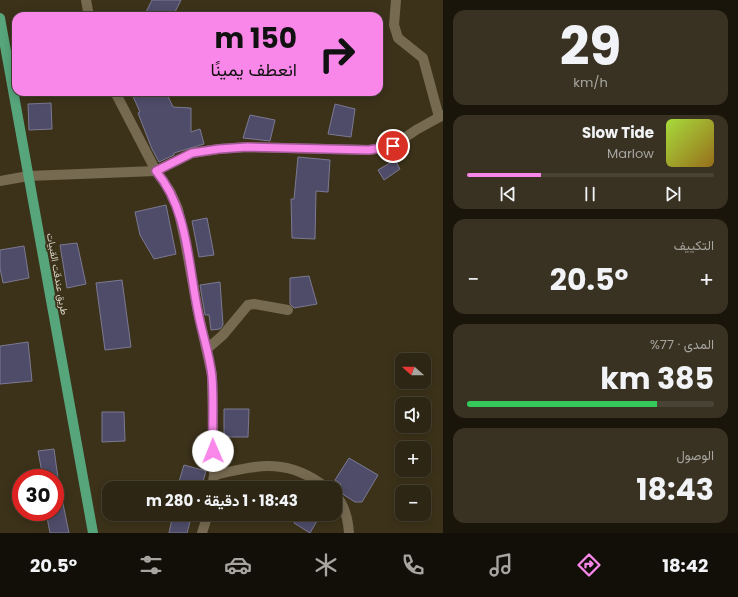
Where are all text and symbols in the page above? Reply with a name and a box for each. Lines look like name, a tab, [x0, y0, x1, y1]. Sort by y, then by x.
text: 29	[560, 10, 621, 83]
text: 150 m	[214, 19, 297, 58]
icon: right	[311, 28, 363, 80]
text: انعطف يمينًا	[210, 57, 297, 82]
text: km/h	[573, 73, 608, 92]
text: Slow Tide	[582, 122, 654, 143]
pin	[376, 129, 410, 163]
icon: arrive	[382, 135, 404, 157]
text: Marlow	[607, 144, 654, 163]
icon: previous	[497, 183, 519, 205]
icon: pause	[579, 183, 601, 205]
icon: next	[662, 183, 684, 205]
street label: طريق عندقت القبيات	[43, 232, 72, 317]
text: التكييف	[674, 236, 714, 255]
text: 20.5°	[550, 258, 628, 301]
text: −	[467, 264, 479, 295]
text: +	[699, 264, 714, 295]
text: المدى · 77%	[650, 335, 714, 354]
north arrow	[395, 353, 431, 389]
map controls	[395, 353, 431, 521]
text: 385 km	[600, 357, 714, 400]
button: sound	[395, 397, 431, 433]
position arrow	[192, 430, 234, 472]
button: +	[395, 441, 431, 477]
text: الوصول	[676, 446, 714, 465]
text: 18:43	[636, 468, 714, 511]
speed limit sign: 30	[12, 469, 64, 521]
button: −	[395, 485, 431, 521]
text: 18:43 · 1 دقيقة · 280 m	[146, 490, 298, 511]
icon: filters	[137, 551, 165, 579]
icon: car	[224, 551, 252, 579]
icon: climate	[312, 551, 340, 579]
icon: phone	[399, 551, 427, 579]
icon: music	[487, 551, 515, 579]
icon: directions	[575, 551, 603, 579]
text: 20.5°	[30, 553, 77, 578]
text: 18:42	[662, 553, 708, 578]

